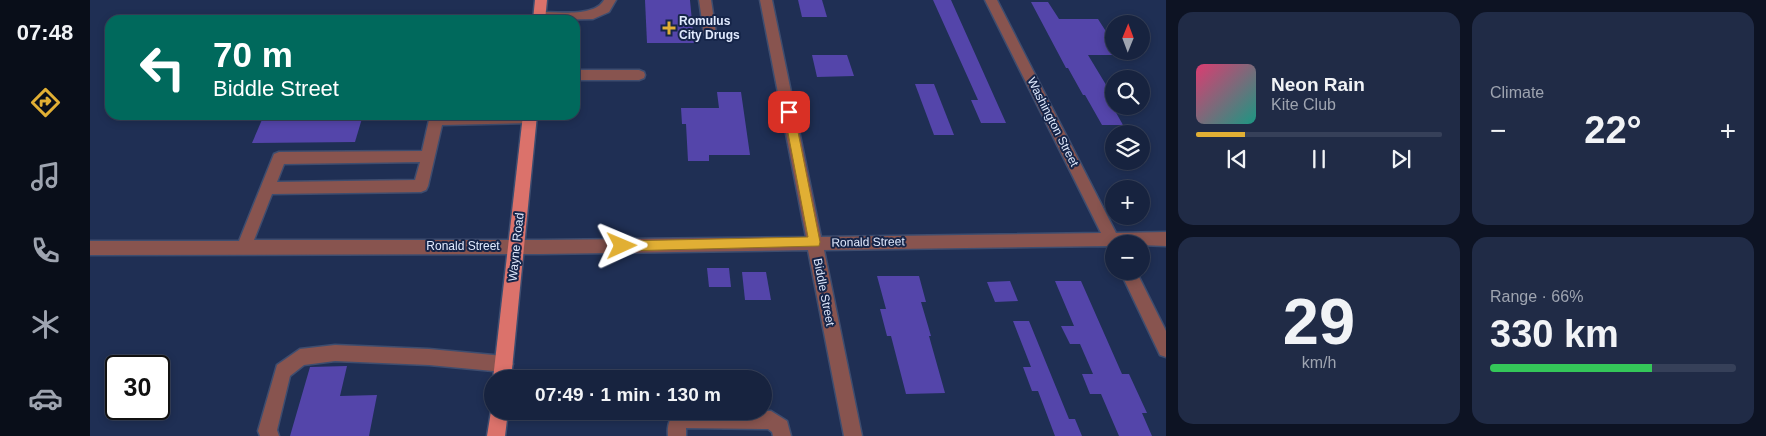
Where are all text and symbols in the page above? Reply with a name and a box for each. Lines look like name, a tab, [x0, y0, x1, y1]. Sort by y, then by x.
place label: Romulus City Drugs	[679, 14, 740, 42]
north arrow	[1105, 15, 1150, 60]
map controls	[1105, 15, 1150, 280]
text: 07:48	[17, 20, 73, 45]
marker: Romulus City Drugs	[663, 22, 675, 34]
icon: left	[130, 35, 195, 100]
text: 70 m	[213, 35, 293, 74]
button: search	[1105, 70, 1150, 115]
text: Neon Rain	[1271, 74, 1365, 95]
street label: Washington Street	[1024, 75, 1082, 170]
text: Biddle Street	[213, 76, 339, 101]
text: Climate	[1490, 84, 1544, 101]
icon: directions	[28, 85, 63, 120]
pin	[768, 91, 810, 133]
text: Kite Club	[1271, 96, 1336, 113]
icon: arrive	[775, 98, 803, 126]
text: 22°	[1584, 109, 1642, 151]
text: −	[1490, 115, 1506, 146]
text: +	[1720, 115, 1736, 146]
button: layers	[1105, 125, 1150, 170]
icon: previous	[1223, 145, 1251, 173]
icon: pause	[1305, 145, 1333, 173]
icon: next	[1387, 145, 1415, 173]
icon: music	[28, 159, 63, 194]
button: +	[1105, 180, 1150, 225]
street label: Wayne Road	[505, 212, 527, 282]
position arrow	[595, 219, 647, 271]
icon: phone	[28, 233, 63, 268]
street label: Ronald Street	[831, 234, 905, 250]
button: −	[1105, 235, 1150, 280]
street label: Ronald Street	[426, 239, 500, 253]
street label: Biddle Street	[811, 257, 838, 328]
text: 29	[1283, 285, 1355, 358]
text: Range · 66%	[1490, 288, 1583, 305]
icon: climate	[28, 307, 63, 342]
text: 330 km	[1490, 313, 1619, 355]
text: km/h	[1302, 354, 1336, 371]
speed limit sign: 30	[105, 355, 170, 420]
icon: car	[28, 381, 63, 416]
text: 07:49 · 1 min · 130 m	[535, 384, 721, 405]

